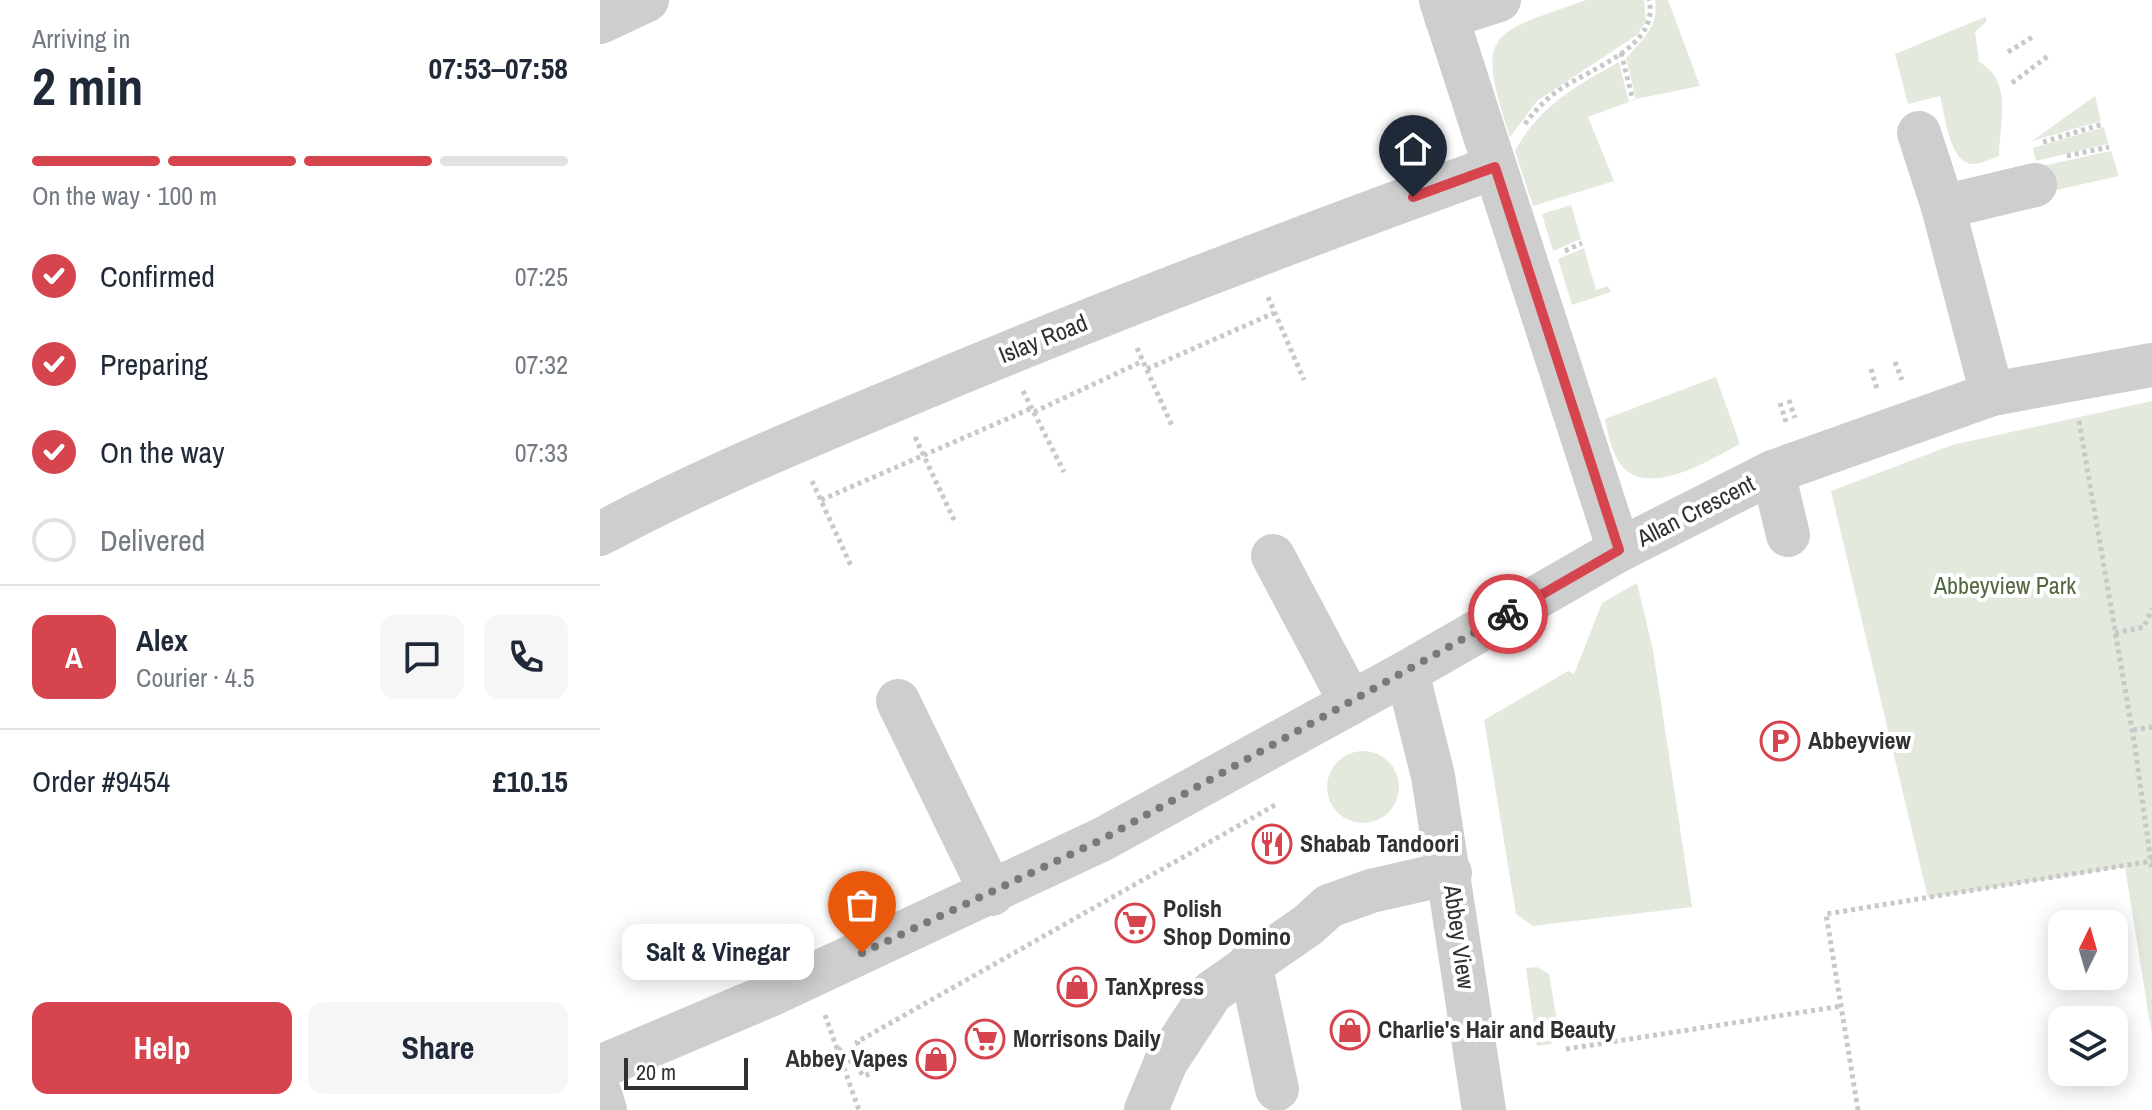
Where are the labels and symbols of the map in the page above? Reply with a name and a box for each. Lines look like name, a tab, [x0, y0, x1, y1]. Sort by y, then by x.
pin	[1379, 115, 1447, 197]
street label: Islay Road	[994, 306, 1092, 370]
street label: Allan Crescent	[1630, 467, 1760, 554]
park label: Abbeyview Park	[1933, 569, 2076, 601]
courier	[1468, 574, 1548, 654]
parking icon: Abbeyview	[1759, 720, 1801, 762]
place label: Abbeyview	[1808, 724, 1912, 756]
restaurant icon: Shabab Tandoori	[1251, 823, 1293, 865]
place label: Shabab Tandoori	[1300, 827, 1459, 859]
pin	[828, 871, 896, 953]
street label: Abbey View	[1437, 882, 1483, 992]
place label: Polish Shop Domino	[1163, 892, 1291, 952]
supermarket icon: Polish Shop Domino	[1114, 902, 1156, 944]
north arrow	[2048, 910, 2128, 990]
callout: Salt & Vinegar	[622, 925, 814, 981]
shop icon: TanXpress	[1056, 966, 1098, 1008]
place label: TanXpress	[1105, 970, 1204, 1002]
shop icon: Charlie's Hair and Beauty	[1329, 1009, 1371, 1051]
place label: Charlie's Hair and Beauty	[1378, 1013, 1616, 1045]
supermarket icon: Morrisons Daily	[964, 1018, 1006, 1060]
place label: Morrisons Daily	[1013, 1022, 1161, 1054]
shop icon: Abbey Vapes	[915, 1038, 957, 1080]
place label: Abbey Vapes	[785, 1042, 908, 1074]
scale bar	[624, 1054, 748, 1090]

